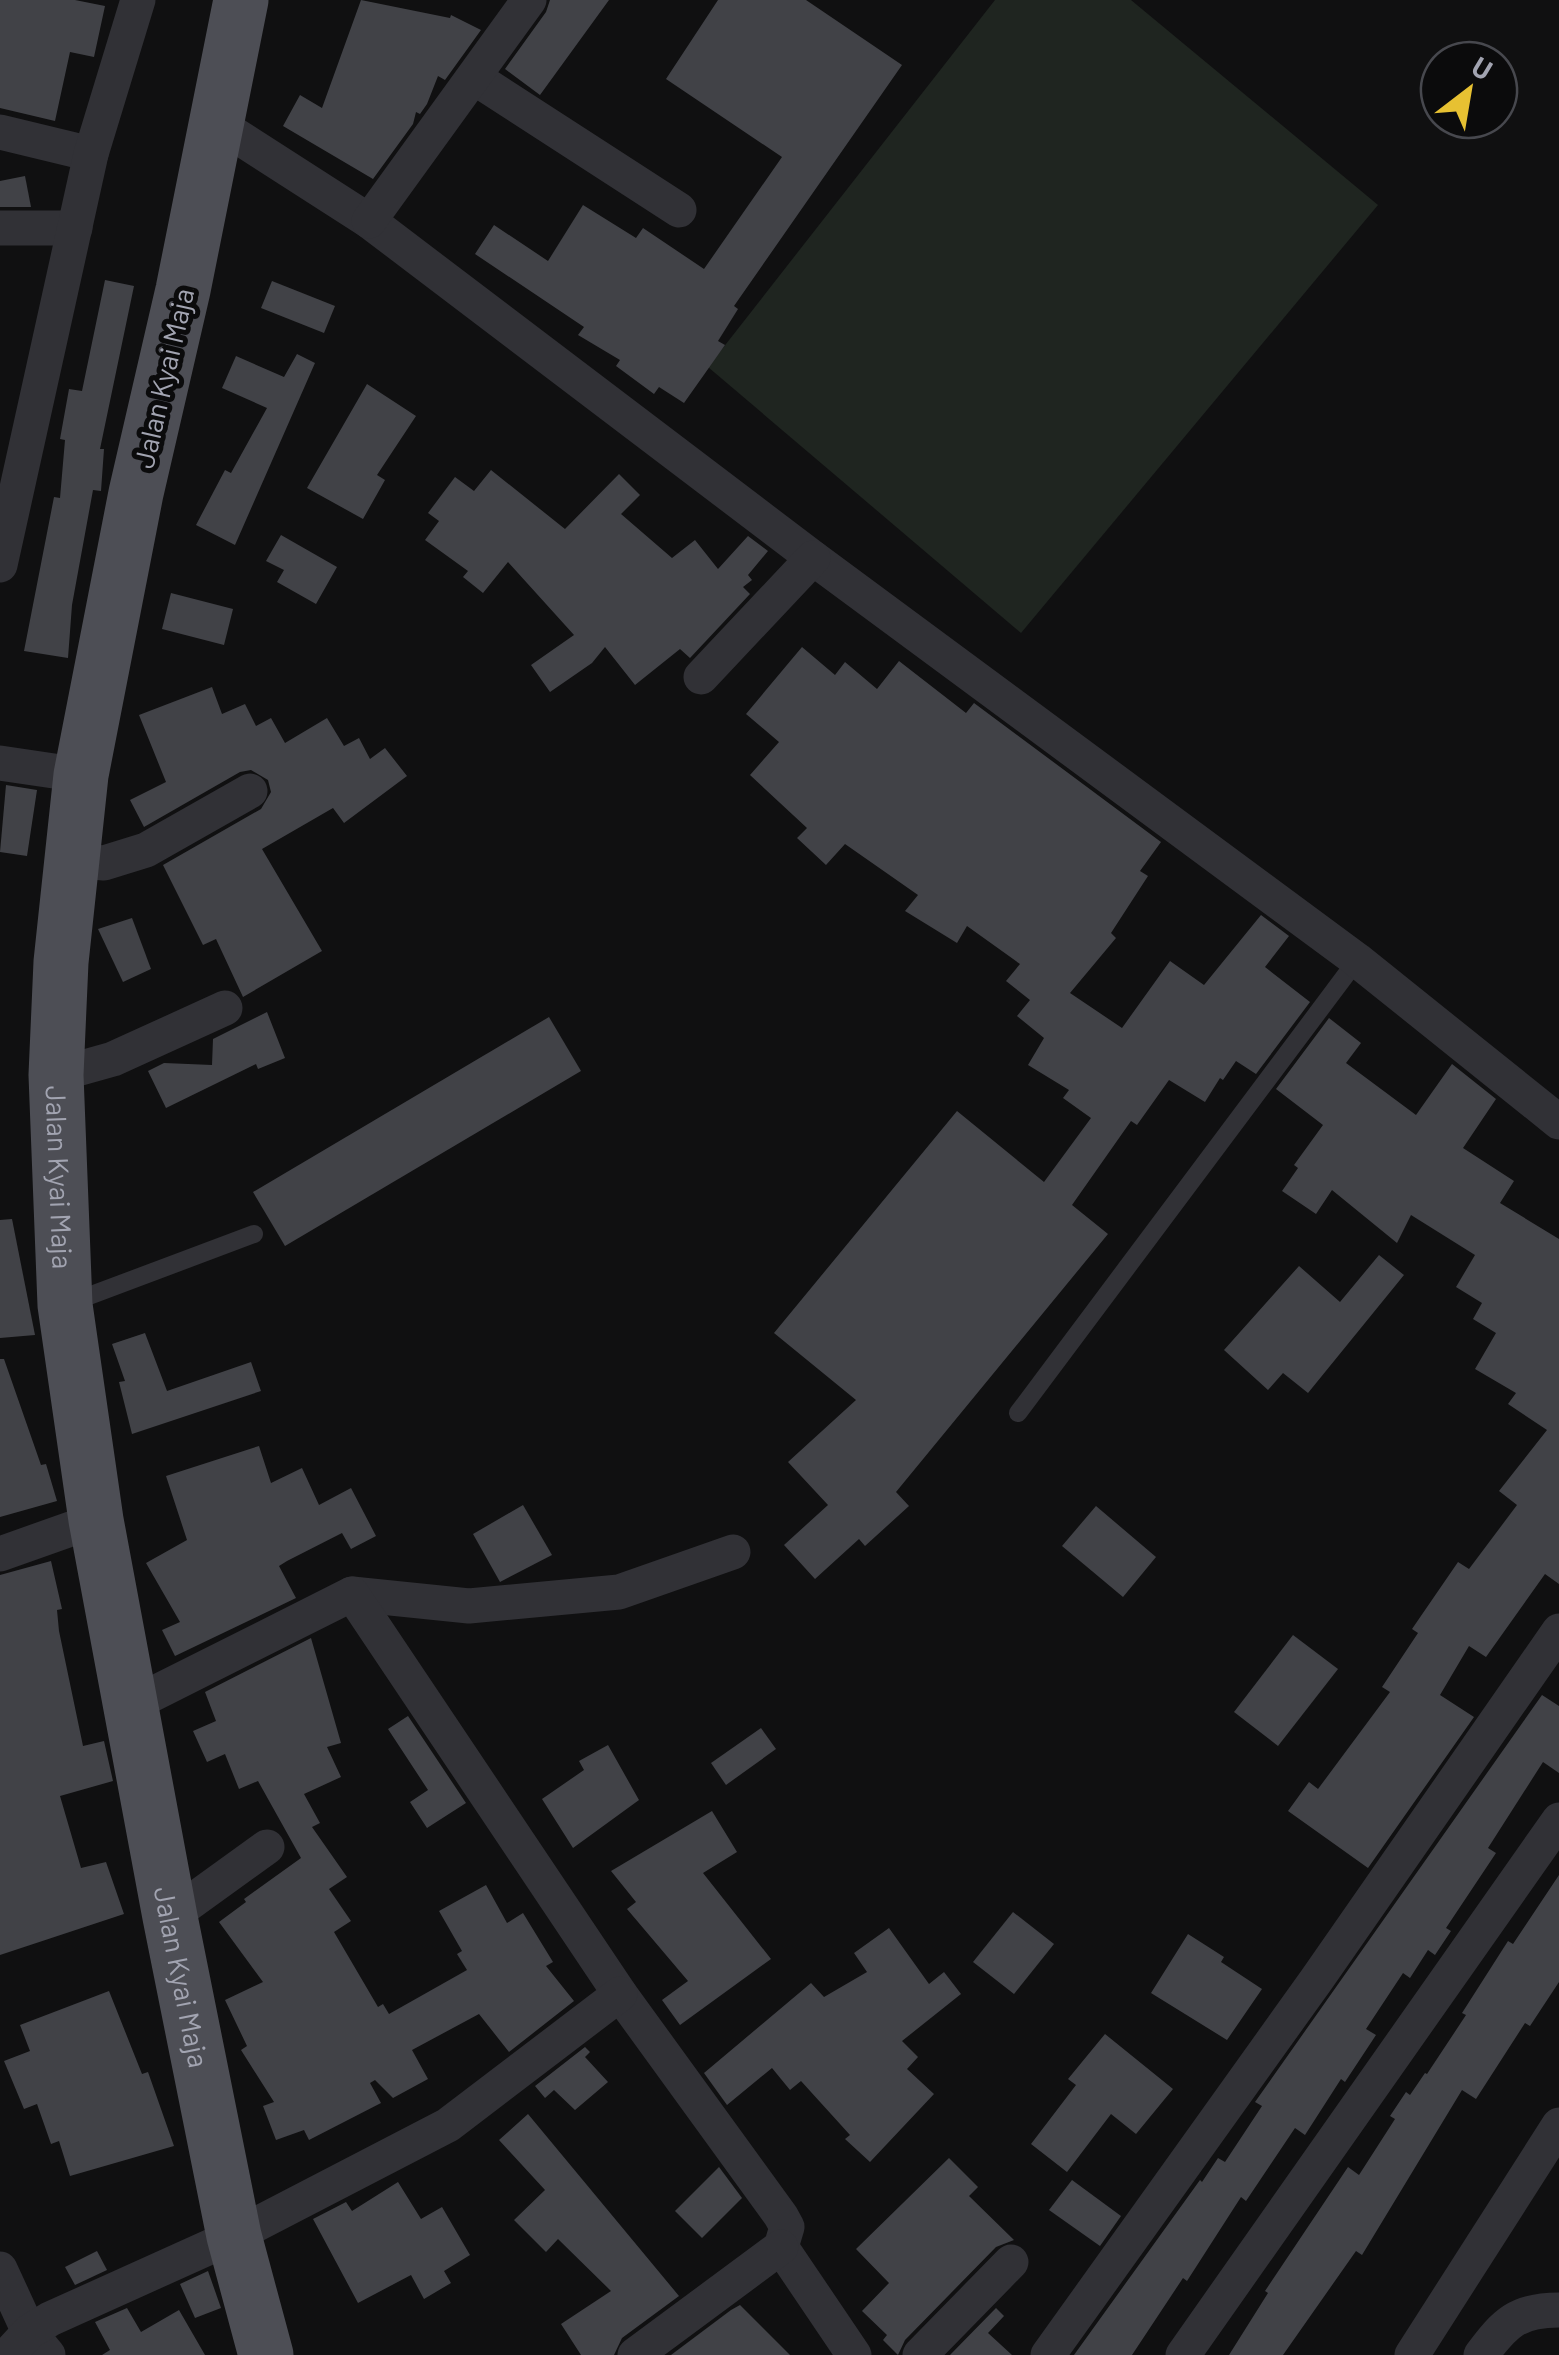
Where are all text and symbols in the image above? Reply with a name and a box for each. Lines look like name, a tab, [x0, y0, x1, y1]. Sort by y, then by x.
north arrow	[1419, 40, 1519, 140]
text: U	[1466, 49, 1499, 87]
street label: Jalan Kyai Maja	[126, 285, 200, 471]
street label: Jalan Kyai Maja	[39, 1085, 81, 1270]
street label: Jalan Kyai Maja	[148, 1884, 217, 2070]

